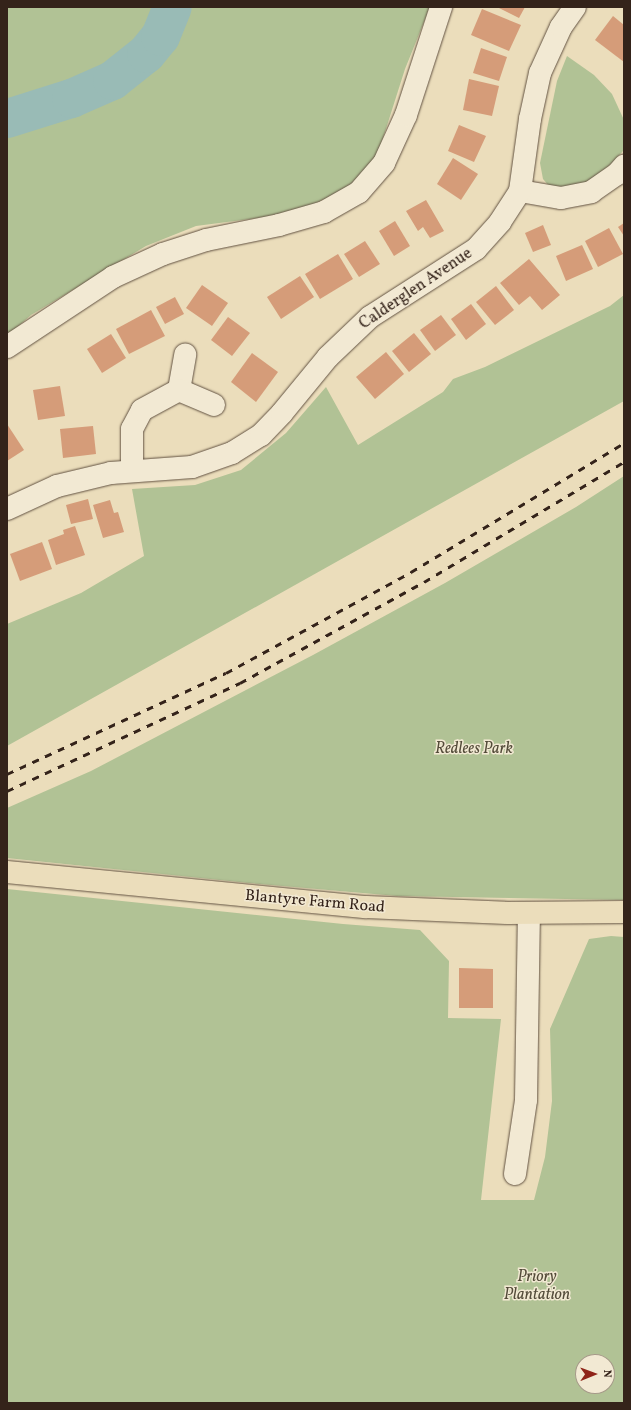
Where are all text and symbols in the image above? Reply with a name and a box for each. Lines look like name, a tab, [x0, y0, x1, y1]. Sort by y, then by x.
street label: Calderglen Avenue	[356, 244, 476, 334]
park label: Redlees Park	[435, 739, 513, 759]
street label: Blantyre Farm Road	[244, 886, 386, 918]
park label: Priory Plantation	[504, 1267, 570, 1305]
north arrow	[575, 1354, 615, 1394]
text: N	[599, 1370, 614, 1378]

